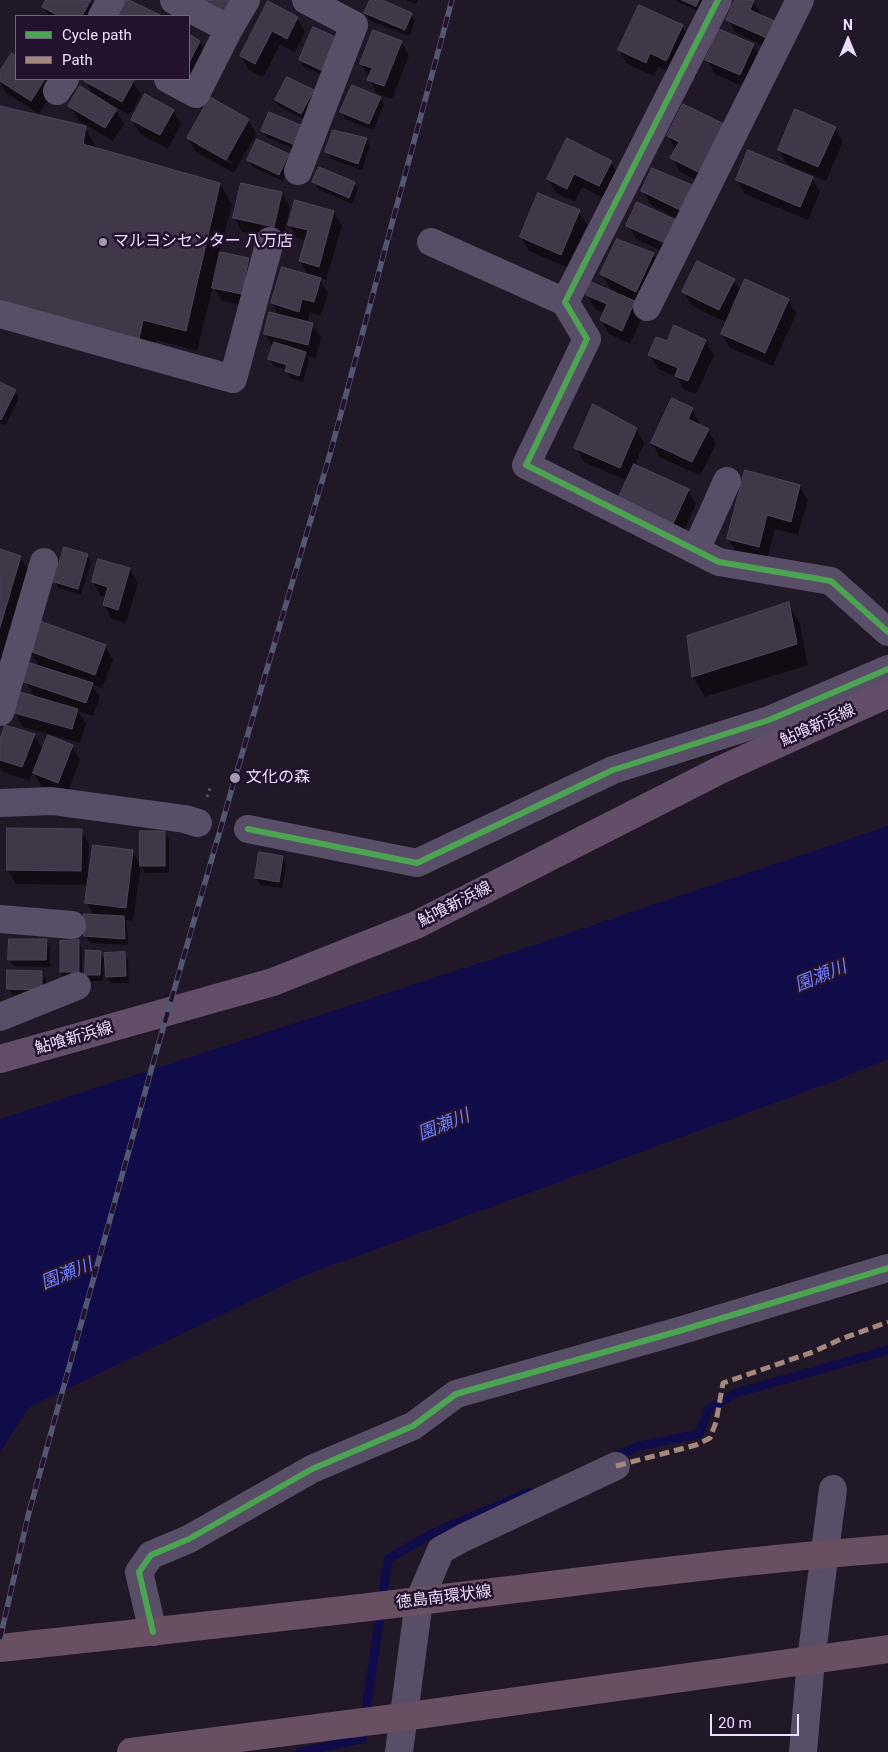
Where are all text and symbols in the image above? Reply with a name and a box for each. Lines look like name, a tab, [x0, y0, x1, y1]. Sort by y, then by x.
legend	[15, 15, 190, 80]
north arrow	[823, 15, 873, 65]
text: N	[843, 17, 853, 33]
text: Cycle path	[62, 26, 132, 44]
text: Path	[62, 51, 93, 69]
place label: マルヨシセンター 八万店	[113, 232, 293, 252]
marker: マルヨシセンター 八万店	[97, 236, 109, 248]
street label: 鮎喰新浜線	[778, 701, 858, 751]
place label: 文化の森	[246, 768, 310, 788]
marker: 文化の森	[228, 771, 242, 785]
street label: 鮎喰新浜線	[415, 878, 495, 932]
water label: 園瀬川	[792, 957, 850, 997]
street label: 鮎喰新浜線	[33, 1019, 115, 1059]
water label: 園瀬川	[415, 1106, 473, 1146]
water label: 園瀬川	[38, 1255, 96, 1295]
street label: 徳島南環状線	[395, 1583, 493, 1613]
scale bar	[713, 1704, 802, 1736]
text: 20 m	[718, 1714, 752, 1732]

